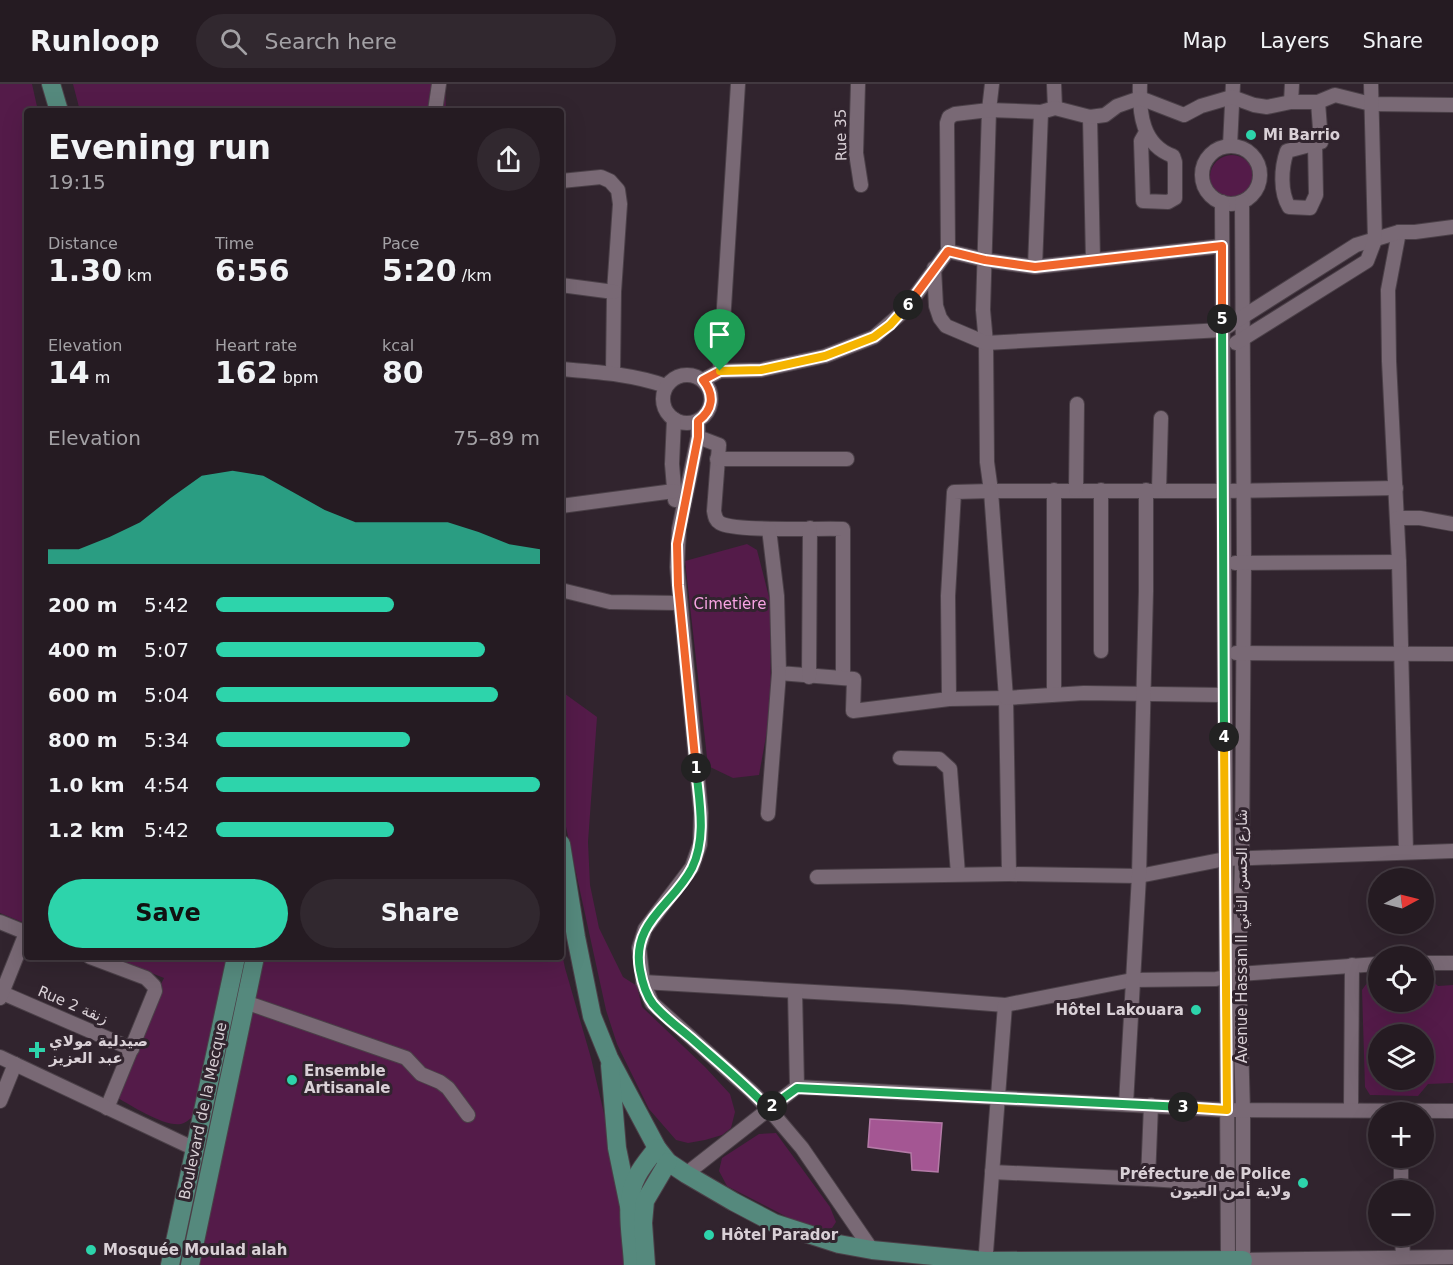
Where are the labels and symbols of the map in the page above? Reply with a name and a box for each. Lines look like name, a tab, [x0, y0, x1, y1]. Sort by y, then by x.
street label: Rue 35	[832, 109, 850, 161]
place label: Mi Barrio	[1263, 126, 1340, 144]
marker: Mi Barrio	[1244, 128, 1258, 142]
pin: 6	[893, 290, 923, 320]
pin: 5	[1207, 304, 1237, 334]
pin	[694, 309, 745, 371]
park label: Cimetière	[694, 595, 766, 613]
pin: 4	[1209, 722, 1239, 752]
pin: 1	[681, 753, 711, 783]
street label: Avenue Hassan II شارع الحسن الثاني	[1233, 809, 1252, 1063]
north arrow	[1368, 868, 1434, 934]
street label: Rue 2 زنقة	[35, 982, 111, 1028]
place label: Hôtel Lakouara	[1056, 1001, 1184, 1019]
marker: Hôtel Lakouara	[1189, 1003, 1203, 1017]
street label: Boulevard de la Mecque	[175, 1021, 231, 1201]
place label: صيدلية مولاي عبد العزيز	[48, 1032, 148, 1067]
marker: صيدلية مولاي عبد العزيز	[30, 1043, 44, 1057]
place label: Ensemble Artisanale	[304, 1062, 390, 1097]
marker: Ensemble Artisanale	[285, 1073, 299, 1087]
pin: 2	[757, 1091, 787, 1121]
pin: 3	[1168, 1092, 1198, 1122]
place label: Préfecture de Police ولاية أمن العيون	[1119, 1165, 1291, 1200]
marker: Préfecture de Police ولاية أمن العيون	[1296, 1176, 1310, 1190]
place label: Hôtel Parador	[721, 1226, 839, 1244]
marker: Hôtel Parador	[702, 1228, 716, 1242]
place label: Mosquée Moulad alah	[103, 1241, 287, 1259]
marker: Mosquée Moulad alah	[84, 1243, 98, 1257]

